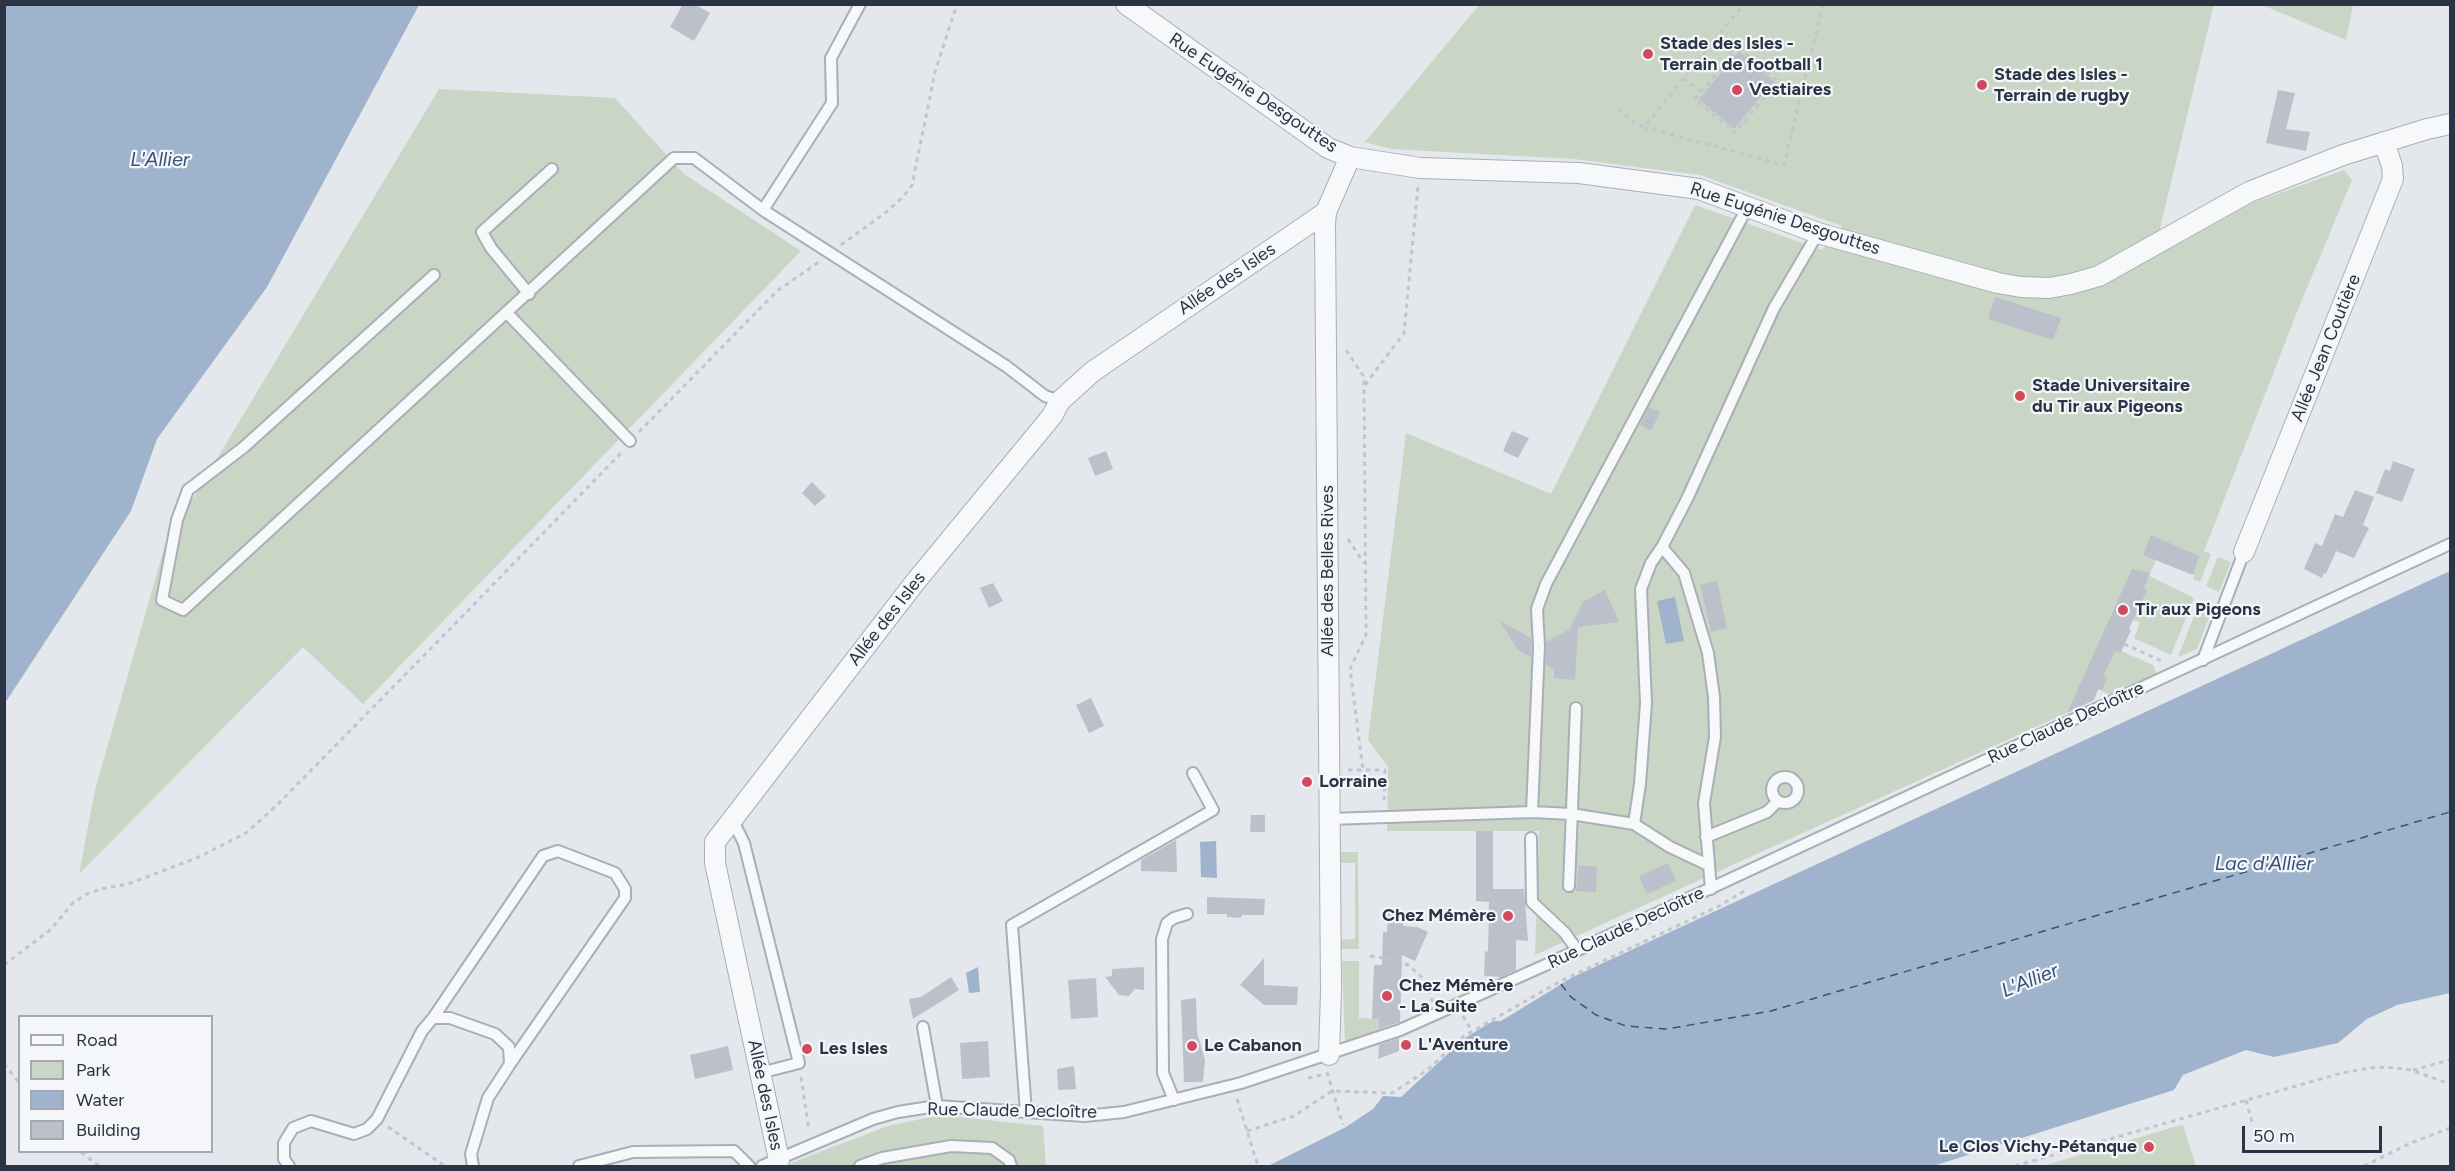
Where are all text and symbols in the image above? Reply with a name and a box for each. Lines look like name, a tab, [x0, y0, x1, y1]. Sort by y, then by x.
street label: Rue Eugénie Desgouttes	[1165, 29, 1341, 157]
place label: Stade des Isles - Terrain de football 1	[1660, 33, 1823, 76]
marker: Stade des Isles - Terrain de football 1	[1641, 47, 1655, 61]
place label: Stade des Isles - Terrain de rugby	[1994, 64, 2129, 106]
marker: Stade des Isles - Terrain de rugby	[1975, 78, 1989, 92]
place label: Vestiaires	[1749, 79, 1831, 101]
marker: Vestiaires	[1730, 83, 1744, 97]
water label: L'Allier	[130, 148, 190, 172]
street label: Rue Eugénie Desgouttes	[1687, 178, 1883, 260]
street label: Allée des Isles	[1174, 238, 1280, 320]
street label: Allée Jean Coutière	[2287, 271, 2365, 425]
place label: Stade Universitaire du Tir aux Pigeons	[2032, 375, 2190, 418]
marker: Stade Universitaire du Tir aux Pigeons	[2013, 389, 2027, 403]
street label: Allée des Belles Rives	[1317, 485, 1339, 657]
street label: Allée des Isles	[844, 568, 930, 670]
place label: Tir aux Pigeons	[2135, 599, 2261, 621]
marker: Tir aux Pigeons	[2116, 603, 2130, 617]
street label: Rue Claude Decloître	[1984, 677, 2148, 769]
place label: Lorraine	[1319, 771, 1387, 793]
marker: Lorraine	[1300, 775, 1314, 789]
water label: Lac d'Allier	[2215, 852, 2313, 876]
street label: Rue Claude Decloître	[1544, 882, 1708, 974]
place label: Chez Mémère	[1382, 905, 1496, 927]
marker: Chez Mémère	[1501, 909, 1515, 923]
water label: L'Allier	[1998, 959, 2062, 1003]
place label: Chez Mémère - La Suite	[1399, 975, 1513, 1018]
marker: Chez Mémère - La Suite	[1380, 989, 1394, 1003]
legend	[18, 1015, 213, 1153]
text: Road	[76, 1029, 117, 1051]
place label: L'Aventure	[1418, 1034, 1508, 1056]
place label: Le Cabanon	[1204, 1035, 1302, 1057]
street label: Allée des Isles	[743, 1038, 787, 1152]
place label: Les Isles	[819, 1038, 888, 1060]
marker: L'Aventure	[1399, 1038, 1413, 1052]
marker: Le Cabanon	[1185, 1039, 1199, 1053]
marker: Les Isles	[800, 1042, 814, 1056]
text: Park	[76, 1059, 110, 1081]
text: Water	[76, 1089, 124, 1111]
street label: Rue Claude Decloître	[927, 1099, 1097, 1123]
scale bar	[2245, 1114, 2384, 1152]
text: Building	[76, 1119, 141, 1141]
text: 50 m	[2253, 1125, 2295, 1147]
place label: Le Clos Vichy-Pétanque	[1939, 1136, 2137, 1158]
marker: Le Clos Vichy-Pétanque	[2142, 1140, 2156, 1154]

